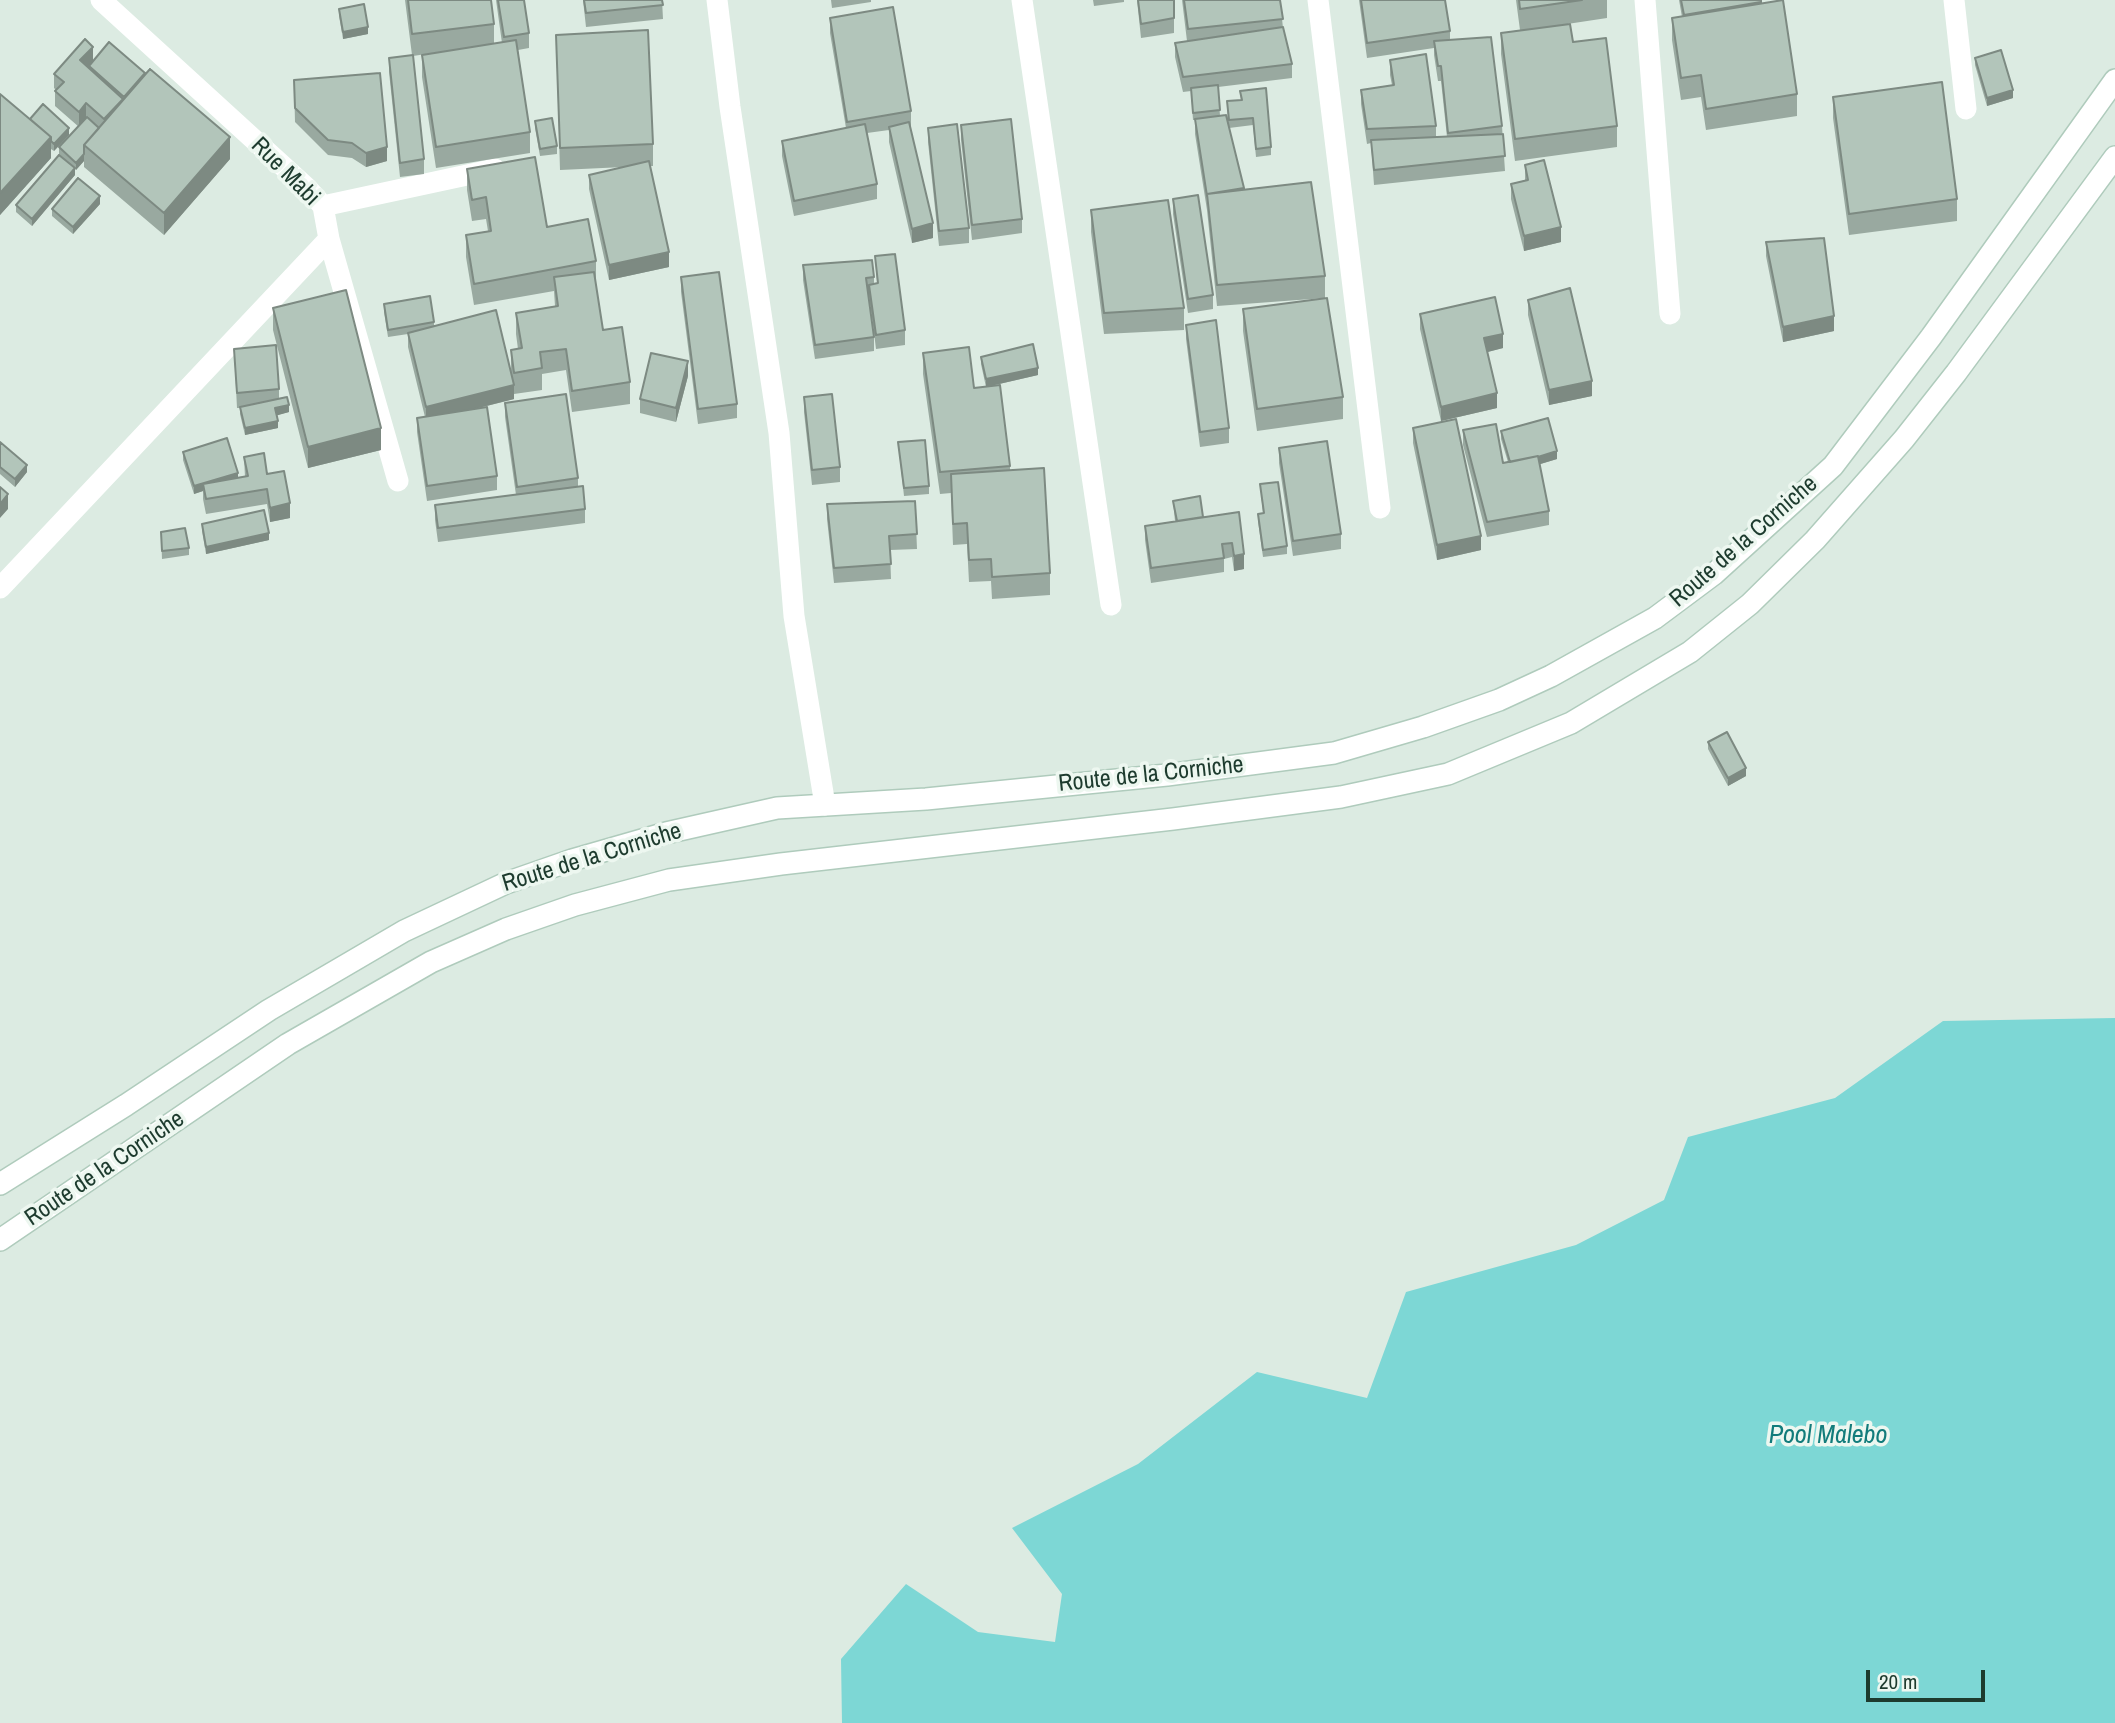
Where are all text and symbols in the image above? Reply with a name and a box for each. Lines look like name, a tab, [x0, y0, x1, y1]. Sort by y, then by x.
street label: Rue Mabi	[245, 132, 325, 212]
street label: Route de la Corniche	[1664, 470, 1824, 614]
street label: Route de la Corniche	[1057, 751, 1245, 799]
street label: Route de la Corniche	[499, 817, 685, 899]
street label: Route de la Corniche	[20, 1105, 190, 1233]
water label: Pool Malebo	[1769, 1420, 1887, 1452]
scale bar	[1870, 1656, 1989, 1700]
text: 20 m	[1879, 1667, 1917, 1696]

